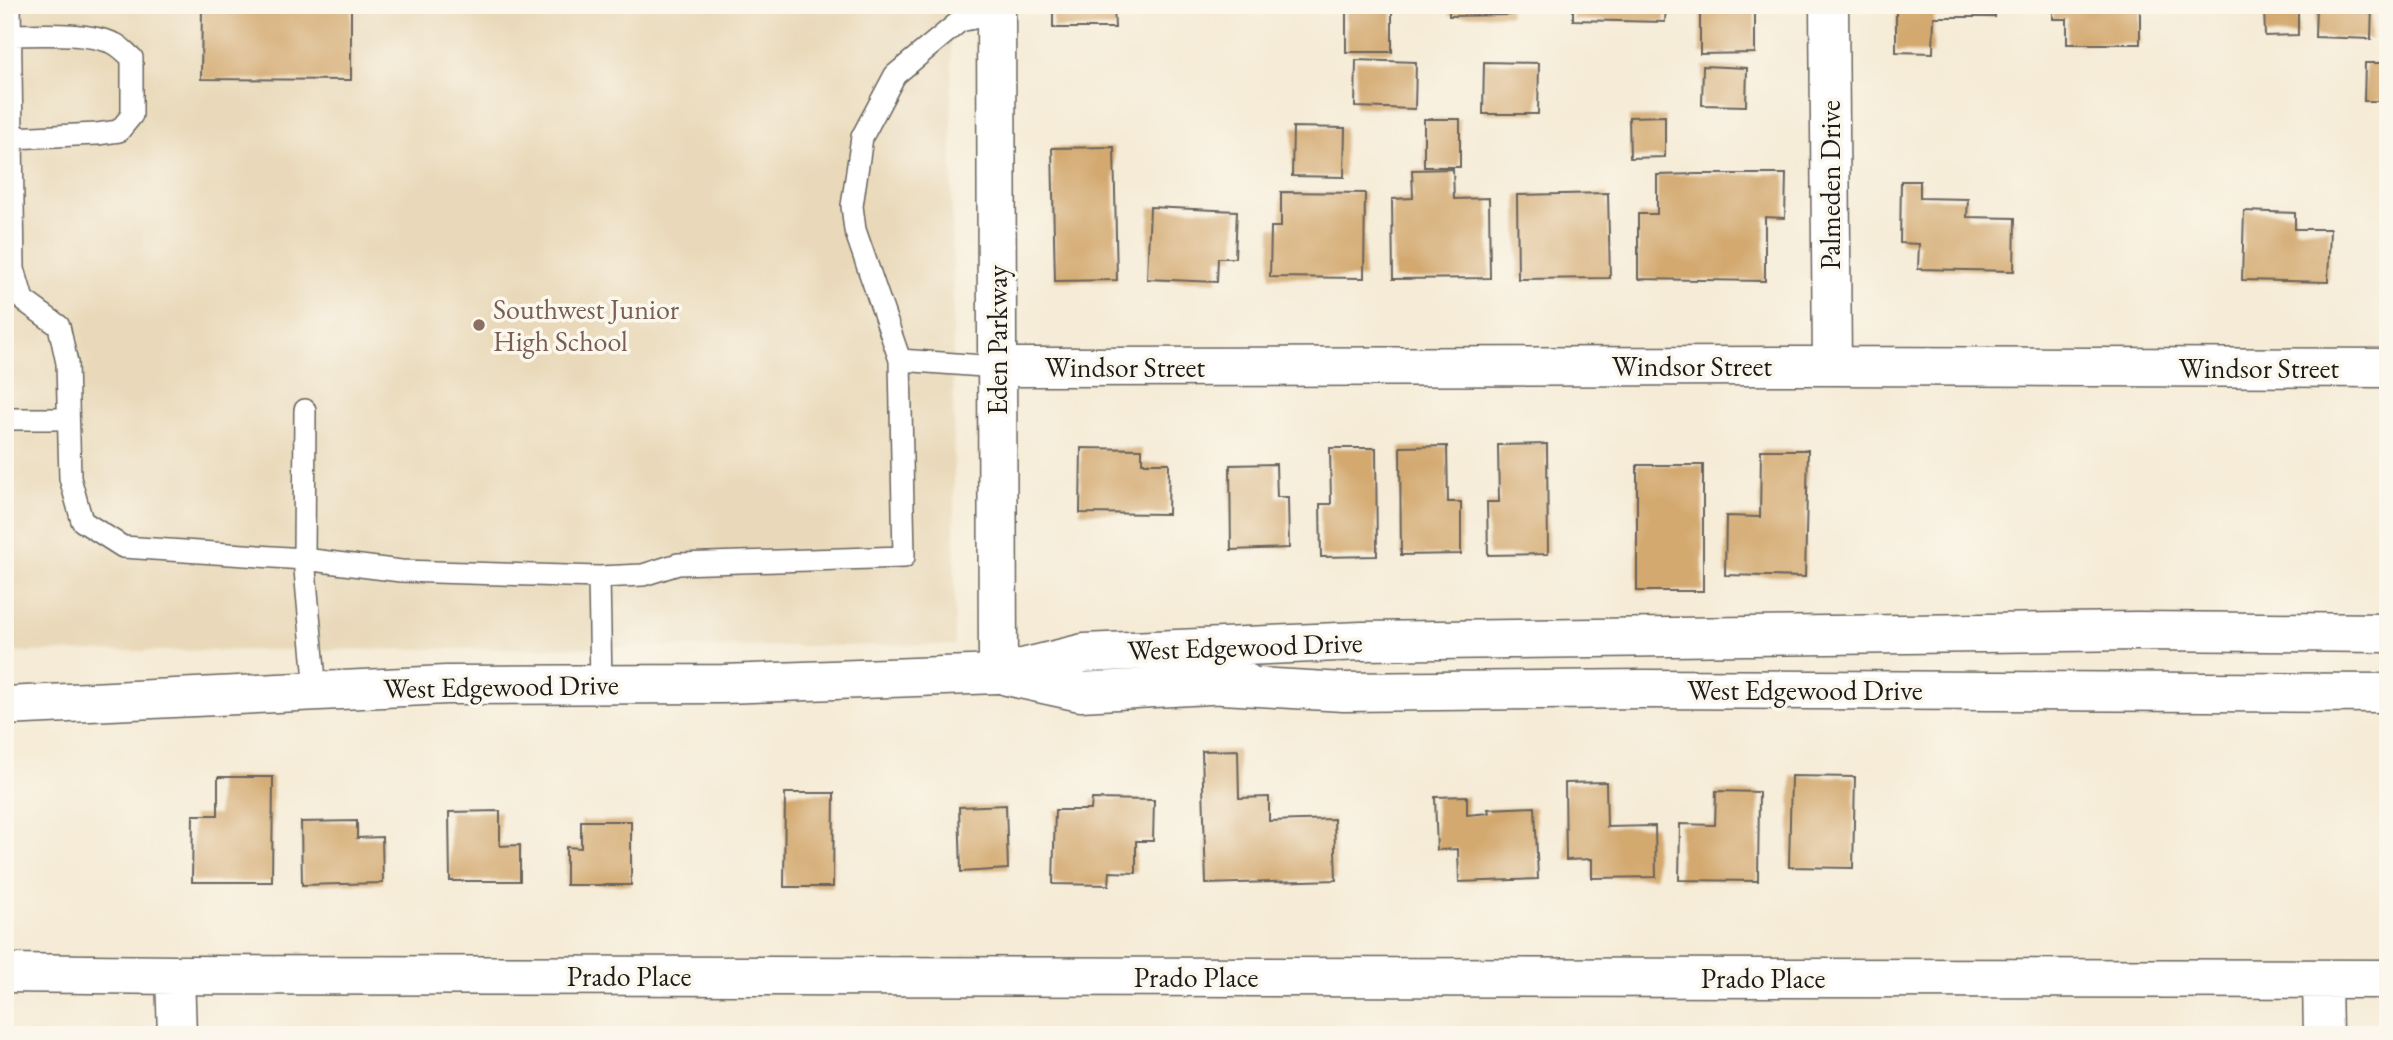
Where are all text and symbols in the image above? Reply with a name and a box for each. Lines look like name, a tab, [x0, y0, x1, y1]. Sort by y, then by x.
street label: Palmeden Drive	[1812, 100, 1848, 270]
street label: Eden Parkway	[979, 264, 1015, 415]
place label: Southwest Junior High School	[493, 291, 680, 359]
marker: Southwest Junior High School	[471, 317, 487, 333]
street label: Windsor Street	[1612, 348, 1772, 384]
street label: Windsor Street	[1045, 349, 1205, 385]
street label: Windsor Street	[2179, 350, 2339, 386]
street label: West Edgewood Drive	[1127, 624, 1363, 668]
street label: West Edgewood Drive	[383, 666, 619, 706]
street label: West Edgewood Drive	[1687, 672, 1923, 708]
street label: Prado Place	[567, 958, 691, 994]
street label: Prado Place	[1134, 959, 1258, 995]
street label: Prado Place	[1701, 960, 1825, 996]

